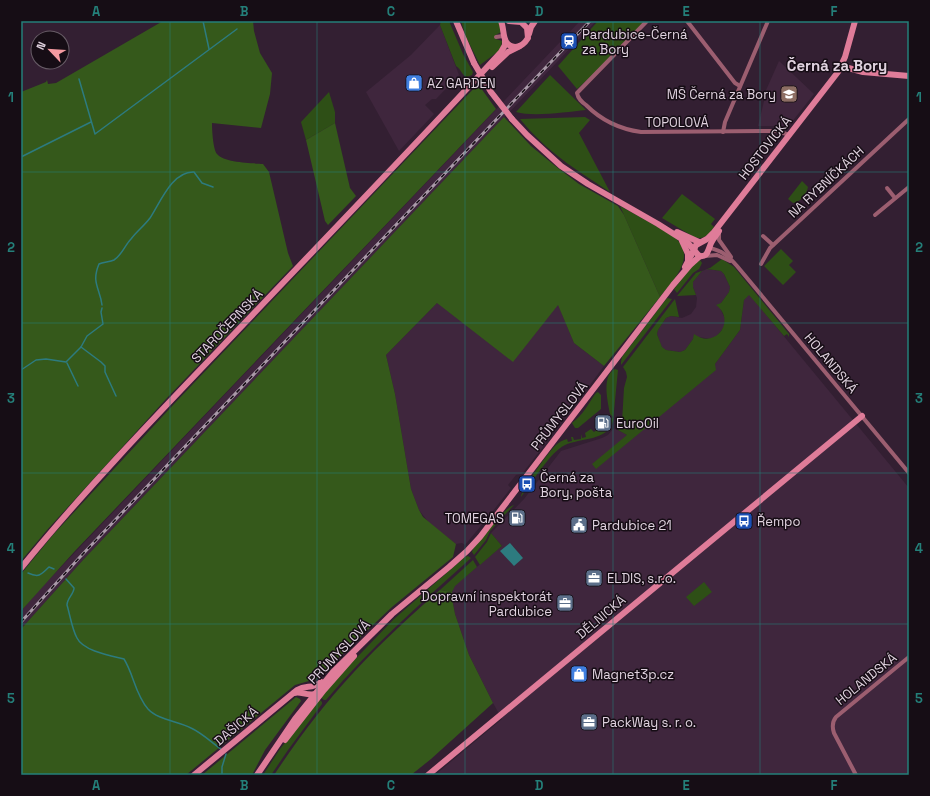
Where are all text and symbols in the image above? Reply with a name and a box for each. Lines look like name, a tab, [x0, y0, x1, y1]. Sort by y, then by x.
text: A	[92, 3, 101, 20]
text: B	[240, 3, 249, 20]
text: C	[387, 3, 395, 20]
text: D	[535, 3, 544, 20]
text: E	[682, 3, 690, 20]
text: F	[831, 3, 838, 20]
place label: Pardubice-Černá za Bory	[582, 26, 688, 58]
north arrow	[30, 30, 70, 70]
station icon: Pardubice-Černá za Bory	[559, 31, 579, 51]
text: N	[33, 39, 49, 52]
district label: Černá za Bory	[787, 56, 887, 75]
shop icon: AZ GARDEN	[404, 73, 424, 93]
place label: AZ GARDEN	[427, 75, 496, 92]
school or university icon: MŠ Černá za Bory	[779, 84, 799, 104]
place label: MŠ Černá za Bory	[667, 86, 776, 103]
text: 1	[8, 89, 14, 106]
text: 1	[916, 89, 922, 106]
street label: HOSTOVICKÁ	[735, 113, 795, 183]
street label: TOPOLOVÁ	[645, 114, 709, 131]
street label: NA RYBNÍČKÁCH	[785, 143, 867, 221]
text: 2	[7, 239, 15, 256]
text: 2	[915, 239, 923, 256]
street label: STAROČERNSKÁ	[188, 286, 266, 366]
street label: HOLANDSKÁ	[801, 329, 861, 397]
street label: PRŮMYSLOVÁ	[527, 378, 591, 454]
text: 3	[7, 390, 15, 407]
text: 3	[915, 390, 923, 407]
fuel station icon: EuroOil	[593, 413, 613, 433]
place label: EuroOil	[616, 415, 659, 432]
place label: Černá za Bory, pošta	[540, 469, 613, 501]
bus stop icon: Černá za Bory, pošta	[517, 474, 537, 494]
fuel station icon: TOMEGAS	[507, 508, 527, 528]
place label: TOMEGAS	[445, 510, 504, 527]
bus stop icon: Řempo	[734, 511, 754, 531]
place label: Řempo	[757, 513, 801, 530]
public building icon: Pardubice 21	[569, 515, 589, 535]
place label: Pardubice 21	[592, 517, 672, 534]
text: 4	[7, 540, 15, 557]
text: 4	[915, 540, 923, 557]
office icon: ELDIS, s.r.o.	[584, 568, 604, 588]
place label: ELDIS, s.r.o.	[607, 570, 676, 587]
place label: Dopravní inspektorát Pardubice	[421, 588, 552, 620]
street label: DĚLNICKÁ	[573, 591, 629, 643]
office icon: Dopravní inspektorát Pardubice	[555, 593, 575, 613]
street label: PRŮMYSLOVÁ	[304, 616, 374, 688]
street label: HOLANDSKÁ	[832, 649, 900, 709]
shop icon: Magnet3p.cz	[569, 664, 589, 684]
place label: Magnet3p.cz	[592, 666, 674, 683]
text: 5	[7, 690, 15, 707]
text: 5	[915, 690, 923, 707]
street label: DAŠICKÁ	[211, 703, 261, 749]
office icon: PackWay s. r. o.	[579, 712, 599, 732]
place label: PackWay s. r. o.	[602, 714, 696, 731]
text: A	[92, 777, 101, 794]
text: B	[240, 777, 249, 794]
text: C	[387, 777, 395, 794]
text: D	[535, 777, 544, 794]
text: E	[682, 777, 690, 794]
text: F	[831, 777, 838, 794]

